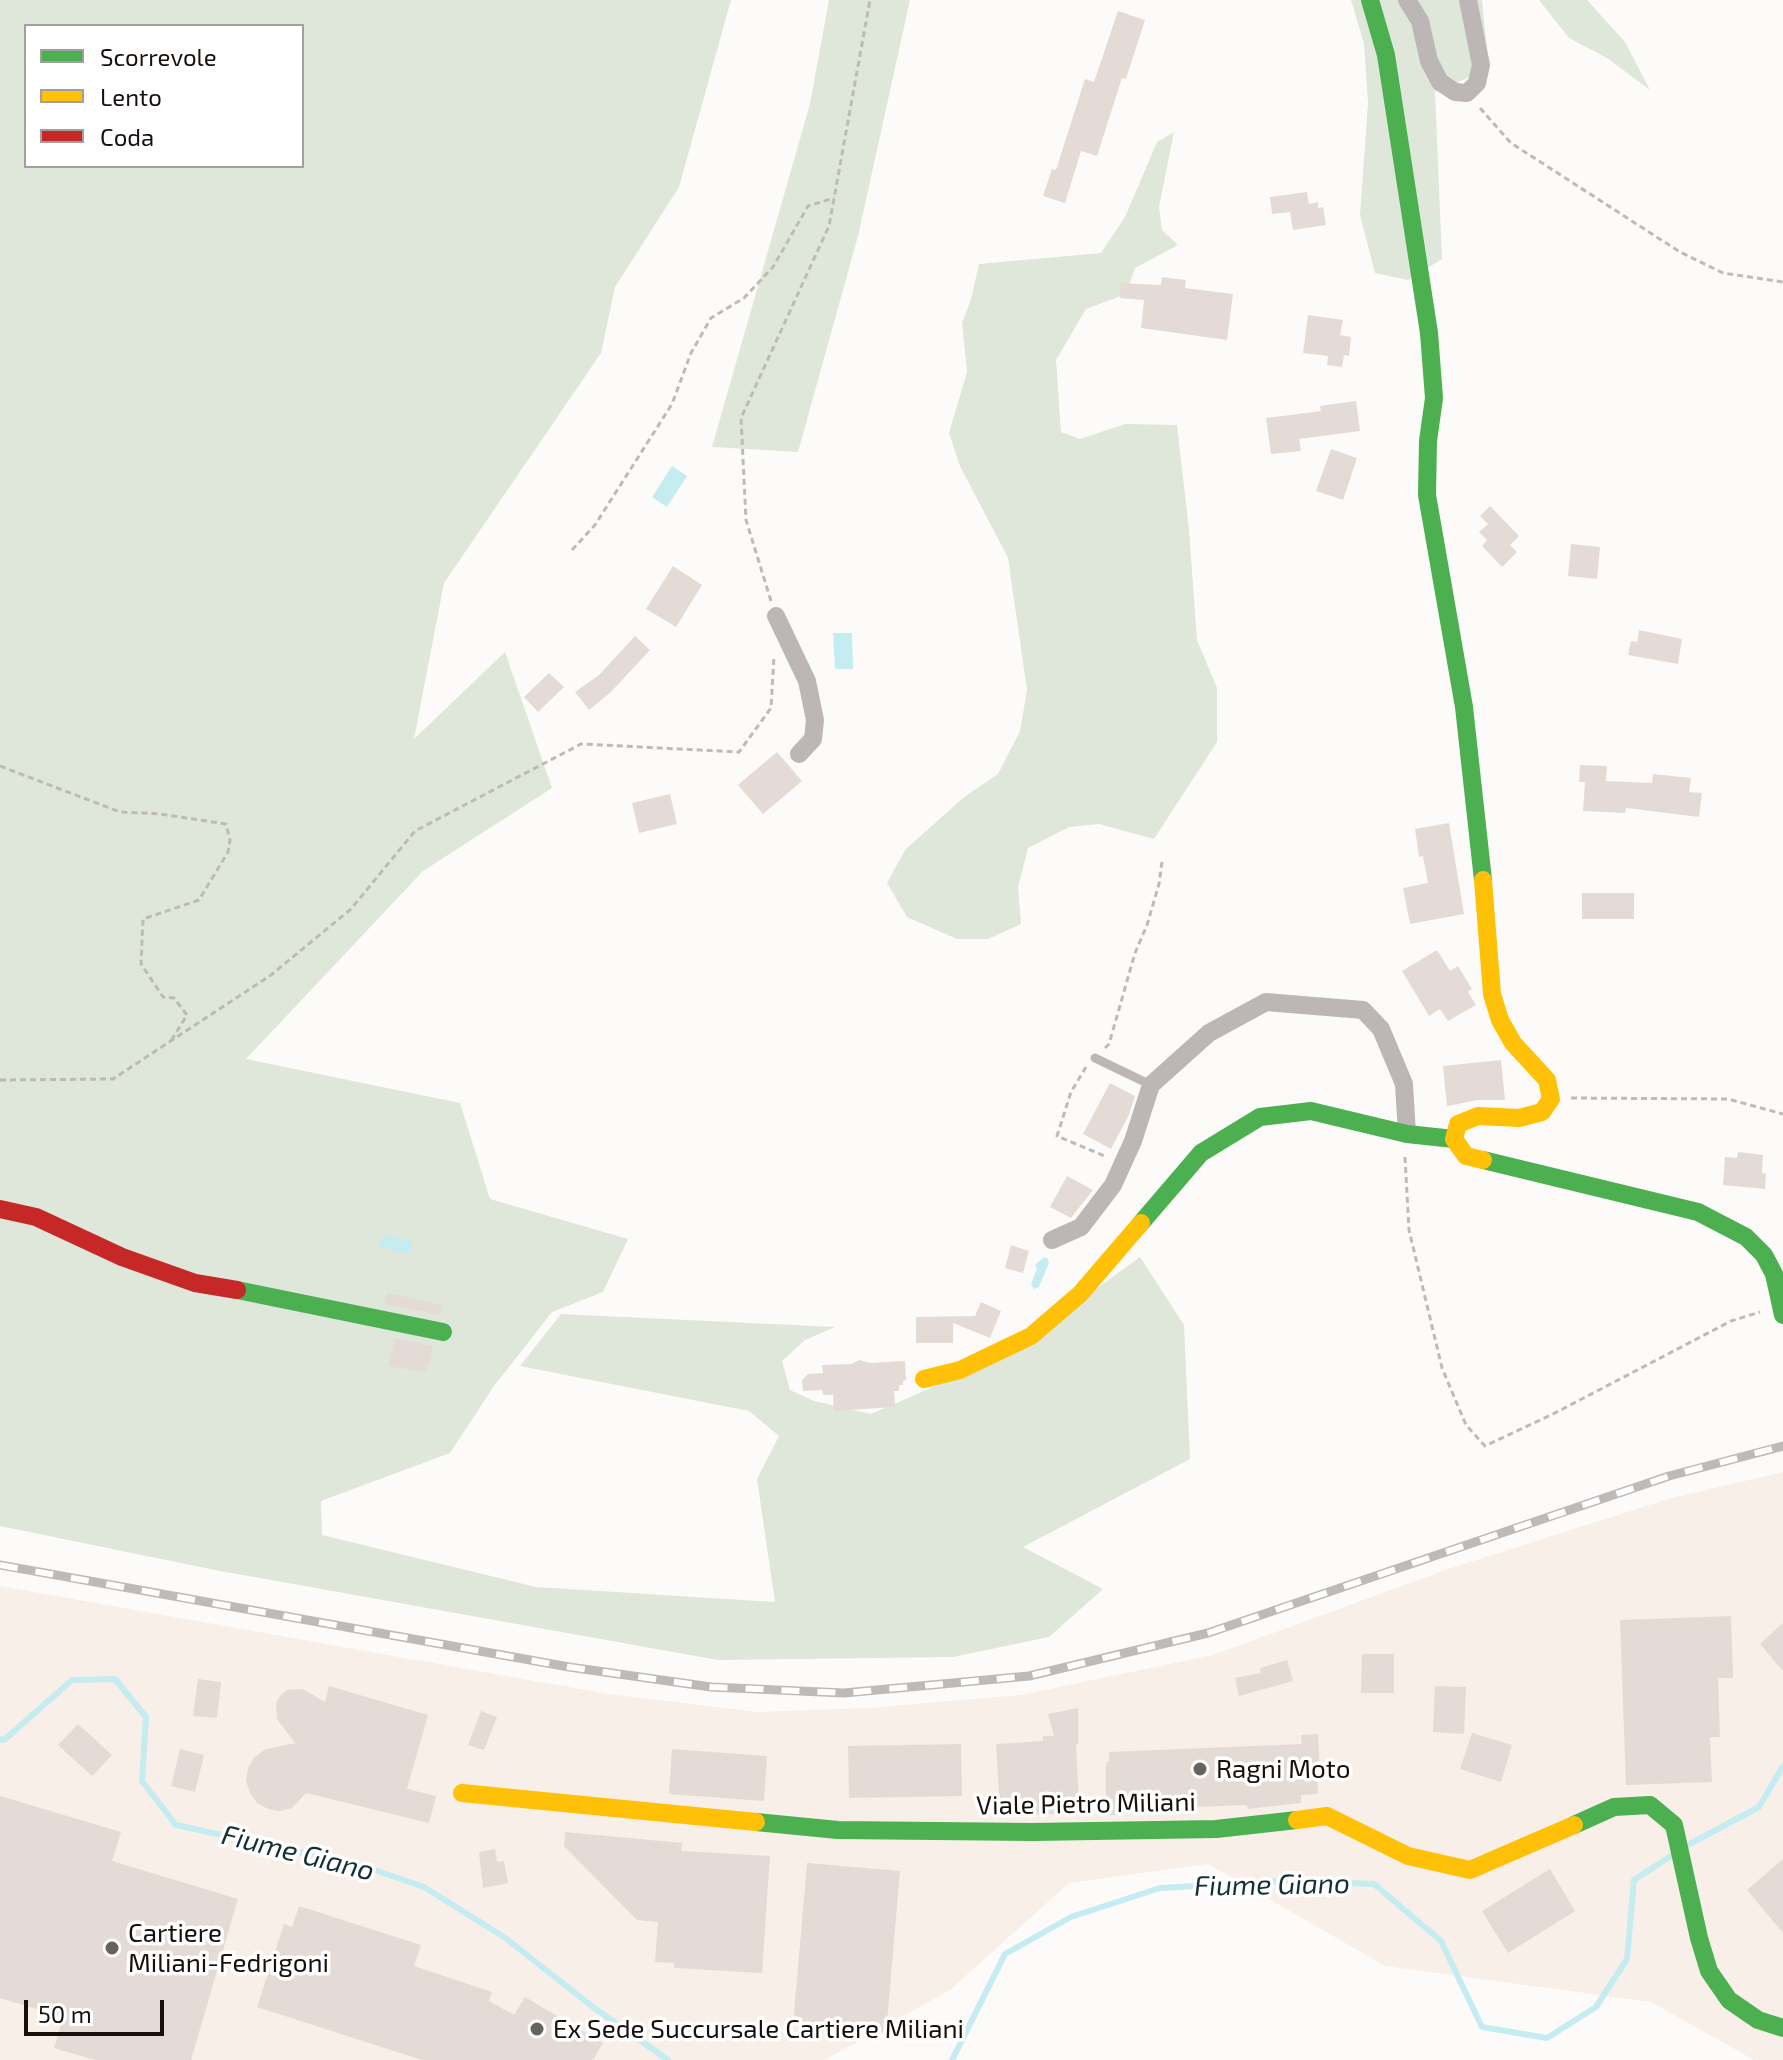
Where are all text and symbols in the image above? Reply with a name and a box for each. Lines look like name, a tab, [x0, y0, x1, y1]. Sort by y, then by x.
legend	[24, 24, 304, 168]
text: Scorrevole	[100, 42, 217, 71]
text: Lento	[100, 82, 162, 111]
text: Coda	[100, 122, 154, 151]
place label: Ragni Moto	[1216, 1753, 1350, 1785]
marker: Ragni Moto	[1191, 1760, 1209, 1778]
street label: Viale Pietro Miliani	[976, 1786, 1196, 1822]
water label: Fiume Giano	[218, 1818, 378, 1888]
water label: Fiume Giano	[1194, 1867, 1350, 1903]
place label: Cartiere Miliani-Fedrigoni	[128, 1917, 329, 1978]
marker: Cartiere Miliani-Fedrigoni	[103, 1939, 121, 1957]
scale bar	[28, 1984, 168, 2034]
text: 50 m	[38, 1999, 92, 2028]
place label: Ex Sede Succursale Cartiere Miliani	[553, 2013, 964, 2045]
marker: Ex Sede Succursale Cartiere Miliani	[528, 2020, 546, 2038]

